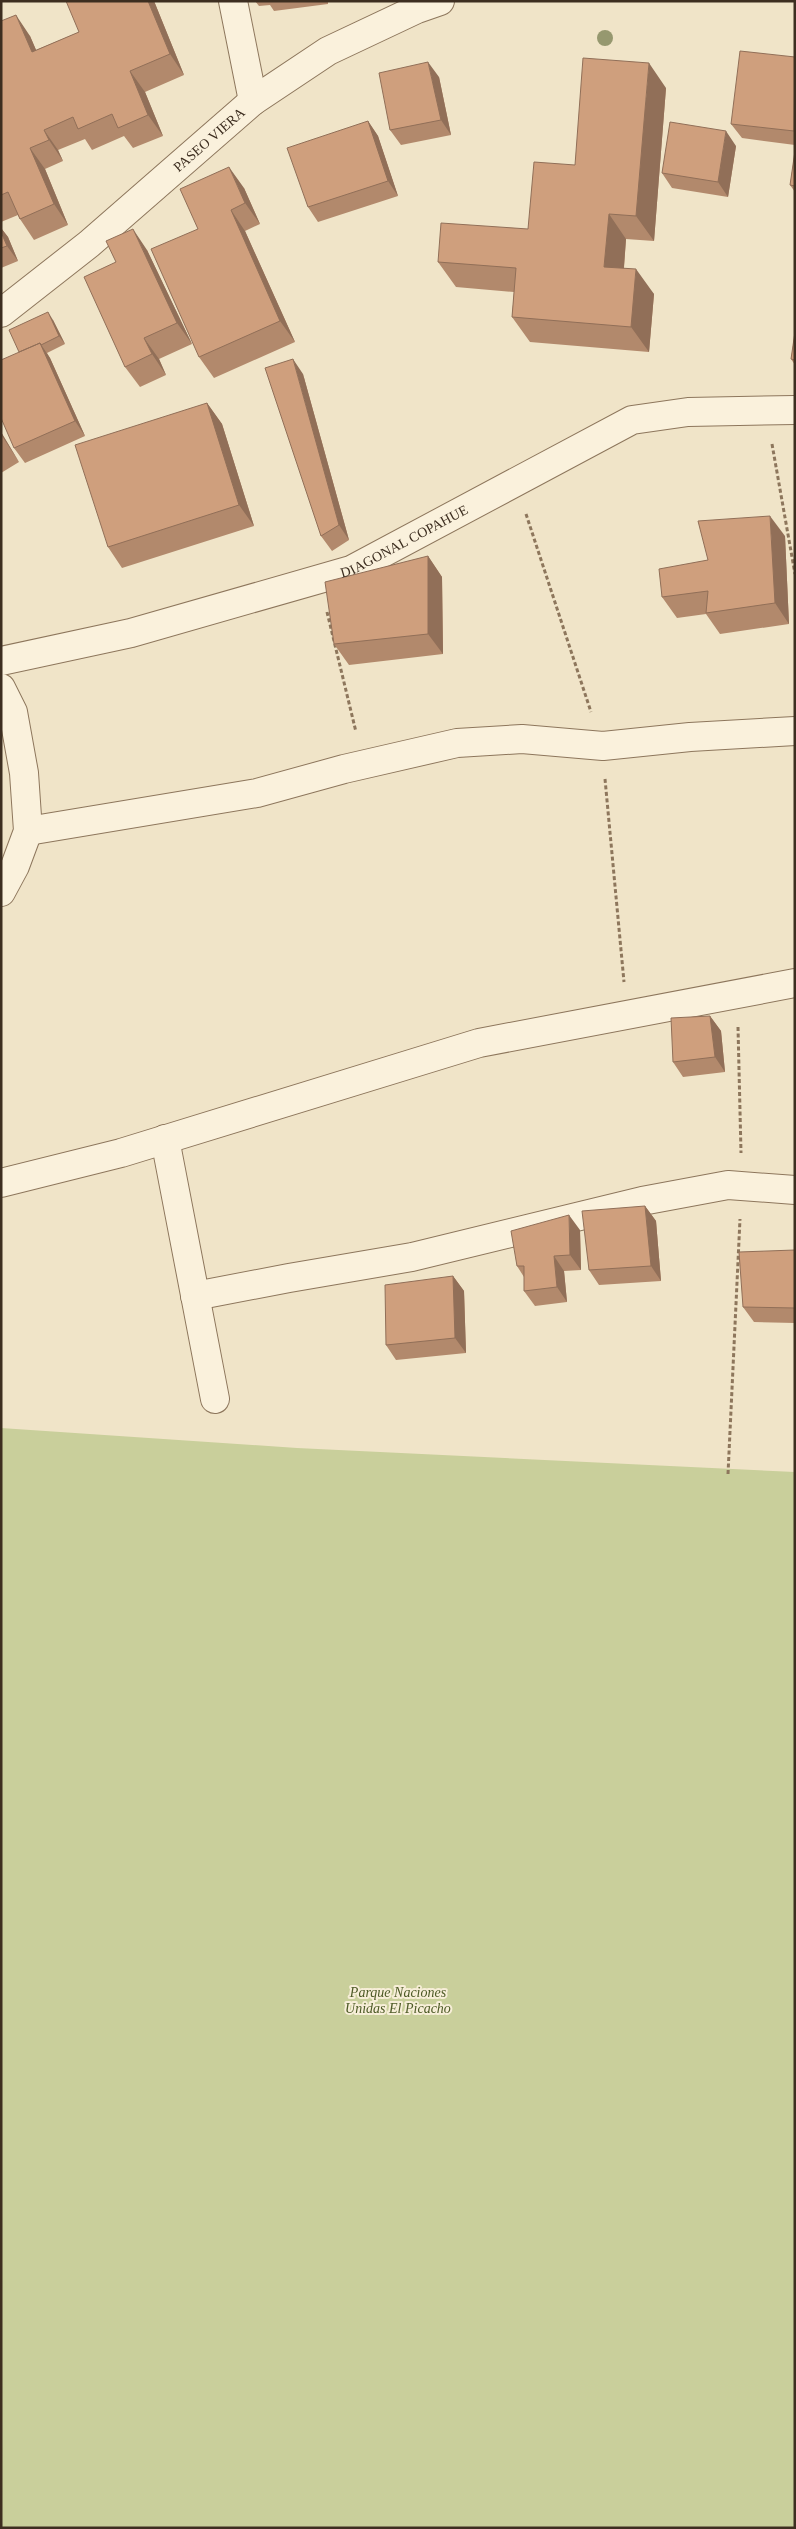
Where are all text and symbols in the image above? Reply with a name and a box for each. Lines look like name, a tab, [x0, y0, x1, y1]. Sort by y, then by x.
street label: PASEO VIERA	[171, 104, 249, 175]
street label: DIAGONAL COPAHUE	[339, 502, 470, 581]
park label: Parque Naciones Unidas El Picacho	[345, 1985, 451, 2016]

